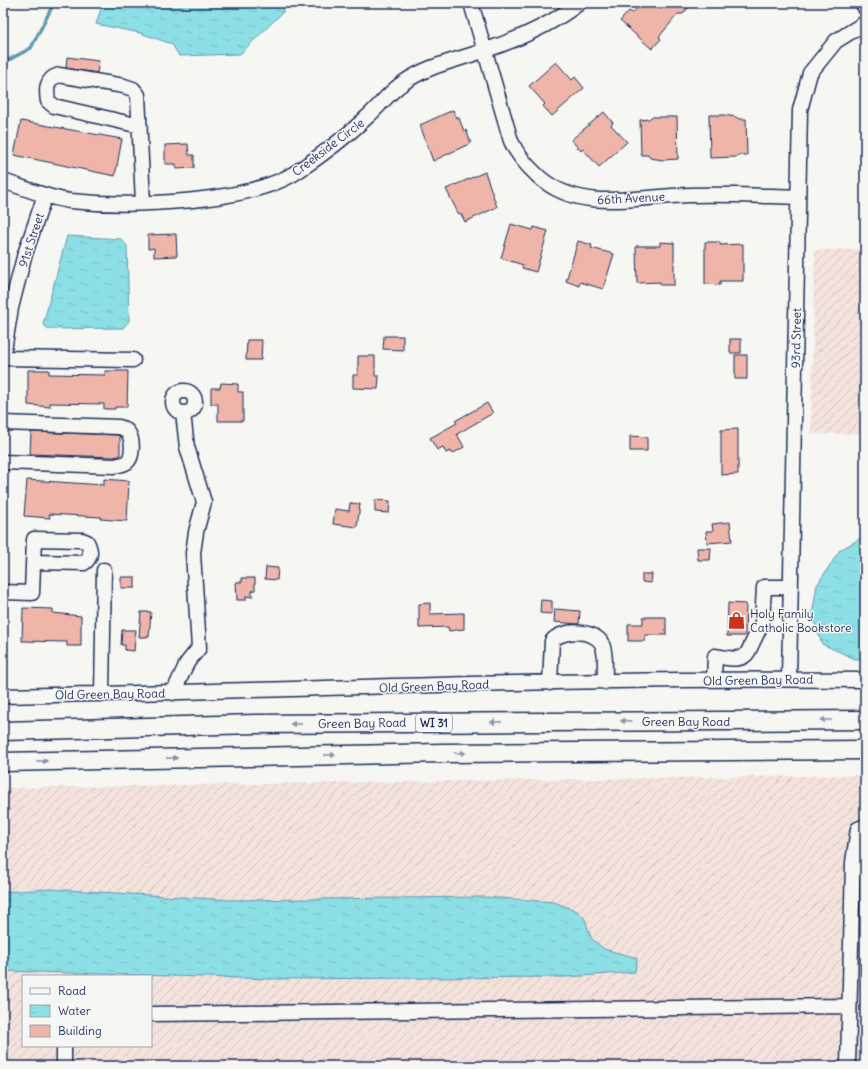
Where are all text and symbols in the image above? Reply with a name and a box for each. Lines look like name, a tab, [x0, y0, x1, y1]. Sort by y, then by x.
street label: Creekside Circle	[289, 115, 367, 179]
street label: 66th Avenue	[597, 189, 665, 207]
street label: 91st Street	[15, 211, 47, 269]
street label: 93rd Street	[788, 308, 804, 368]
place label: Holy Family Catholic Bookstore	[750, 606, 851, 635]
shop icon: Holy Family Catholic Bookstore	[727, 610, 747, 630]
street label: Old Green Bay Road	[703, 672, 813, 688]
street label: Old Green Bay Road	[379, 677, 489, 695]
street label: Old Green Bay Road	[55, 686, 165, 702]
road number: WI 31	[416, 714, 452, 732]
street label: Green Bay Road	[642, 714, 730, 729]
street label: Green Bay Road	[318, 715, 406, 731]
one-way arrow	[819, 717, 832, 723]
one-way arrow	[619, 718, 632, 724]
one-way arrow	[489, 719, 502, 725]
one-way arrow	[289, 721, 302, 727]
one-way arrow	[454, 750, 467, 756]
one-way arrow	[324, 752, 337, 758]
one-way arrow	[166, 755, 179, 761]
one-way arrow	[36, 758, 49, 764]
legend	[22, 975, 152, 1047]
text: Road	[58, 983, 86, 998]
text: Water	[58, 1003, 91, 1018]
text: Building	[58, 1023, 102, 1038]

